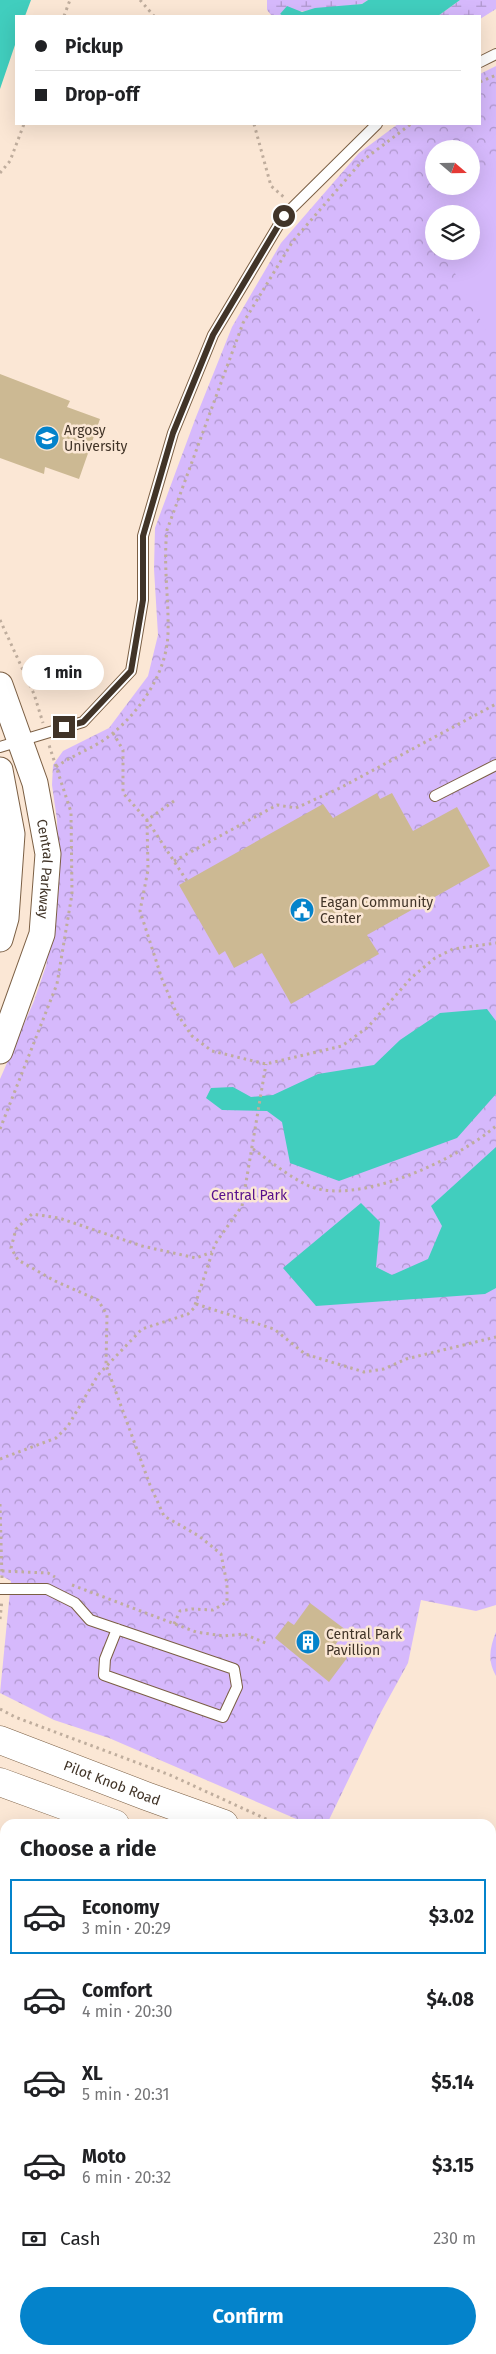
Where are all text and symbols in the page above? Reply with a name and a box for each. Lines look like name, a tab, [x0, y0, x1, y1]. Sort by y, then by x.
text: Pickup	[65, 35, 123, 58]
text: Drop-off	[65, 83, 139, 106]
north arrow	[425, 140, 480, 195]
map controls	[425, 140, 480, 260]
route start	[273, 205, 295, 227]
button: layers	[425, 205, 480, 260]
place label: Argosy University	[64, 422, 128, 455]
school or university icon: Argosy University	[34, 425, 60, 451]
callout: 1 min	[23, 654, 105, 690]
text: 1 min	[44, 663, 82, 682]
route end	[53, 716, 75, 738]
street label: Central Parkway	[33, 818, 56, 920]
place label: Eagan Community Center	[320, 894, 433, 927]
public building icon: Eagan Community Center	[289, 897, 315, 923]
park label: Central Park	[211, 1187, 288, 1204]
place label: Central Park Pavillion	[326, 1626, 403, 1659]
building icon: Central Park Pavillion	[295, 1629, 321, 1655]
street label: Pilot Knob Road	[61, 1757, 163, 1809]
text: Choose a ride	[20, 1835, 156, 1862]
icon: car	[22, 1894, 67, 1939]
text: Economy	[82, 1896, 159, 1919]
text: $3.02	[429, 1905, 474, 1928]
text: 3 min · 20:29	[82, 1919, 171, 1938]
icon: car	[22, 1977, 67, 2022]
text: Comfort	[82, 1979, 152, 2002]
text: $4.08	[426, 1988, 474, 2011]
text: 4 min · 20:30	[82, 2002, 172, 2021]
icon: car	[22, 2060, 67, 2105]
text: XL	[82, 2062, 103, 2085]
text: $5.14	[431, 2071, 474, 2094]
text: 5 min · 20:31	[82, 2085, 170, 2104]
icon: car	[22, 2143, 67, 2188]
text: Moto	[82, 2145, 126, 2168]
text: $3.15	[432, 2154, 474, 2177]
text: 6 min · 20:32	[82, 2168, 171, 2187]
icon: cash	[20, 2225, 48, 2253]
text: Cash	[60, 2227, 101, 2250]
text: 230 m	[433, 2229, 476, 2248]
button: Confirm	[20, 2287, 476, 2345]

